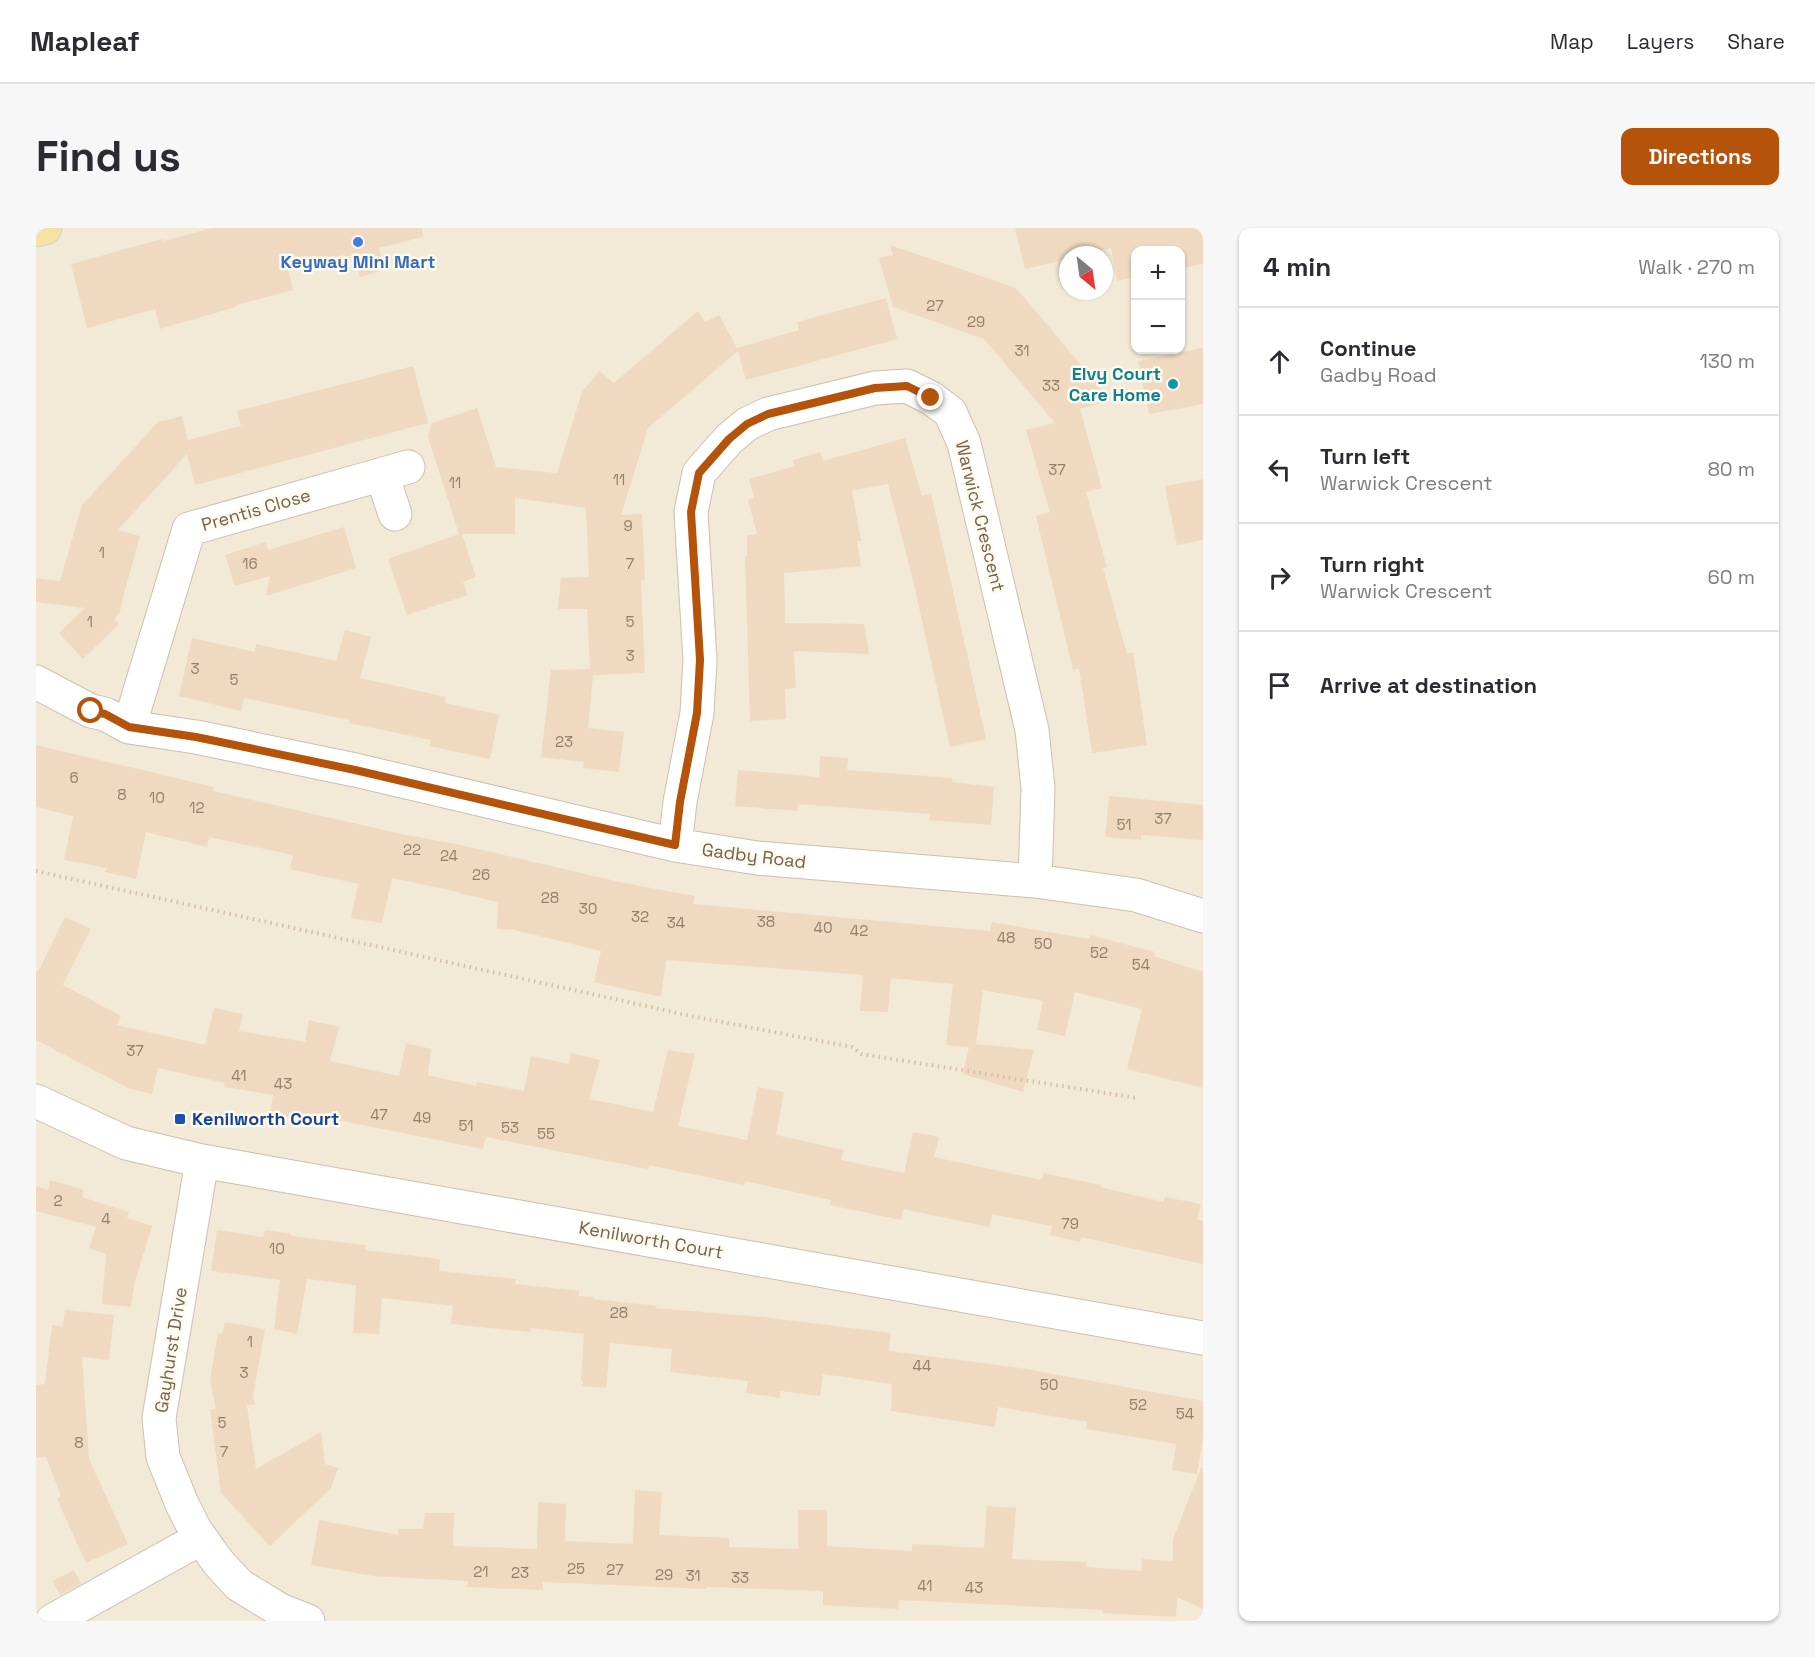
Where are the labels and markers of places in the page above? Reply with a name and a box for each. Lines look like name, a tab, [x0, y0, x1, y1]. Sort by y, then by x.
marker: Keyway Mini Mart	[351, 235, 365, 249]
place label: Keyway Mini Mart	[280, 250, 436, 273]
place label: Elvy Court Care Home	[1069, 362, 1161, 406]
marker: Elvy Court Care Home	[1166, 377, 1180, 391]
place label: Kenilworth Court	[192, 1107, 339, 1130]
marker: Kenilworth Court	[173, 1112, 187, 1126]

